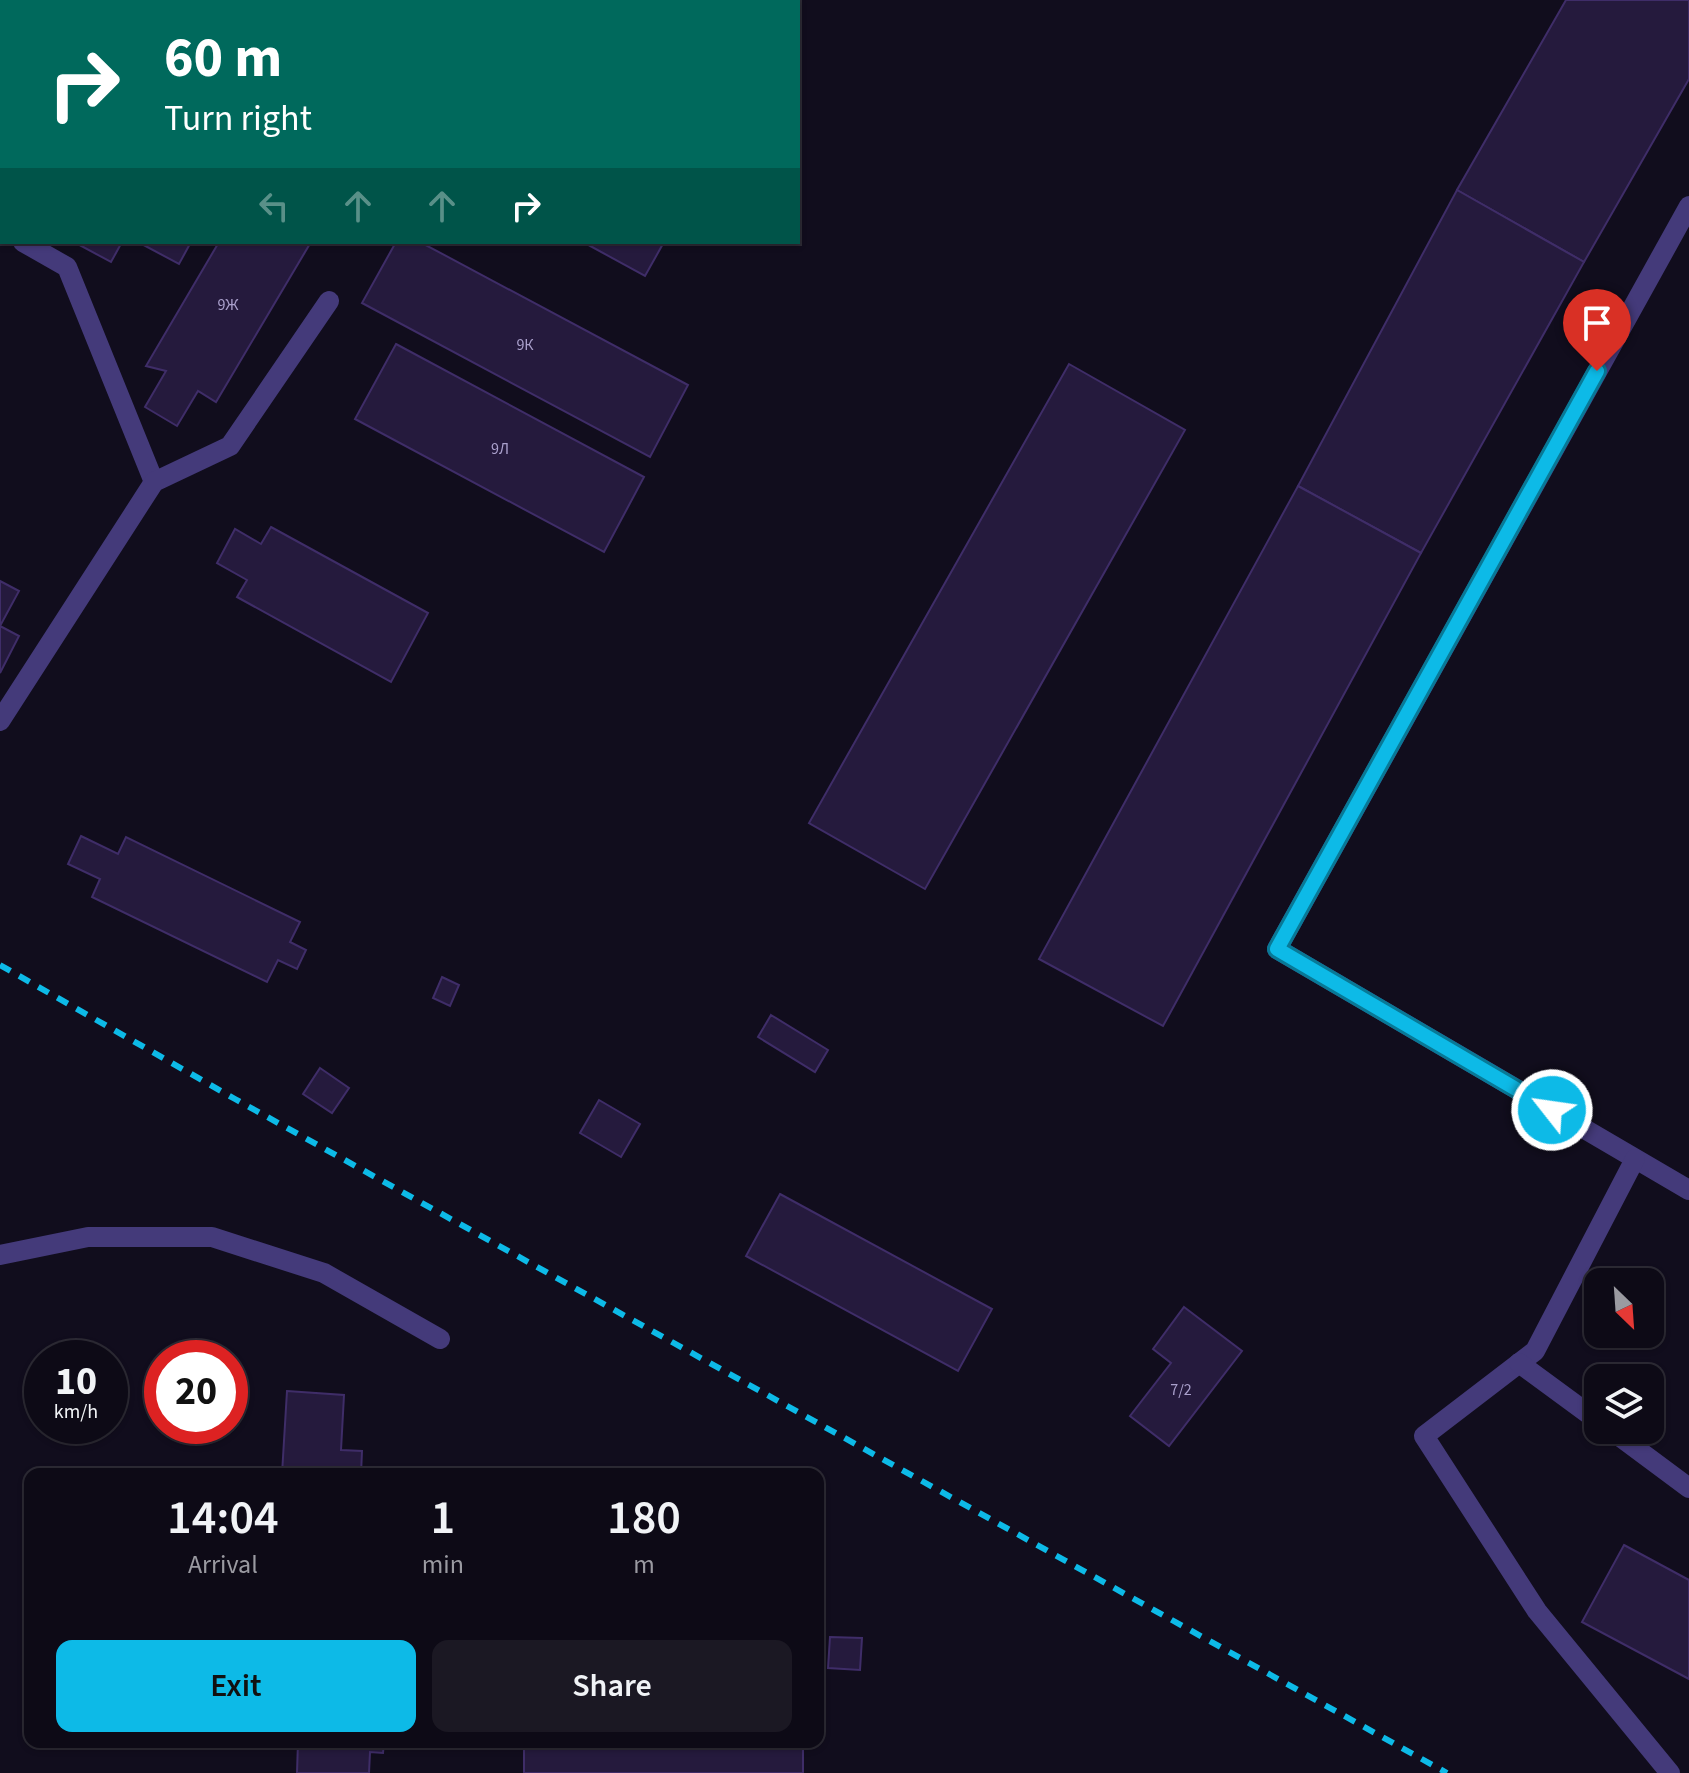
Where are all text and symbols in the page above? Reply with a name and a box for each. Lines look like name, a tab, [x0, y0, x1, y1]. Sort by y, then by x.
text: 60 m	[164, 19, 282, 98]
icon: right	[32, 32, 136, 136]
text: Turn right	[164, 93, 312, 144]
icon: left	[252, 184, 296, 228]
icon: ahead	[336, 184, 380, 228]
icon: ahead	[420, 184, 464, 228]
icon: right	[504, 184, 548, 228]
pin	[1563, 289, 1631, 371]
house number: 9Ж	[217, 294, 239, 316]
icon: arrive	[1575, 301, 1619, 345]
house number: 9К	[516, 334, 534, 356]
house number: 9Л	[491, 438, 509, 460]
position arrow	[1510, 1068, 1594, 1152]
north arrow	[1584, 1268, 1664, 1348]
map controls	[1584, 1268, 1664, 1444]
speed limit sign: 20	[144, 1340, 248, 1444]
text: 10	[55, 1353, 97, 1410]
button: layers	[1584, 1364, 1664, 1444]
house number: 7/2	[1170, 1379, 1192, 1401]
text: km/h	[54, 1398, 98, 1426]
text: 14:04	[167, 1484, 279, 1552]
text: 1	[431, 1484, 455, 1552]
text: 180	[607, 1484, 681, 1552]
text: Arrival	[188, 1546, 258, 1583]
text: min	[422, 1546, 464, 1583]
text: m	[633, 1546, 655, 1583]
button: Exit	[56, 1640, 416, 1732]
button: Share	[432, 1640, 792, 1732]

